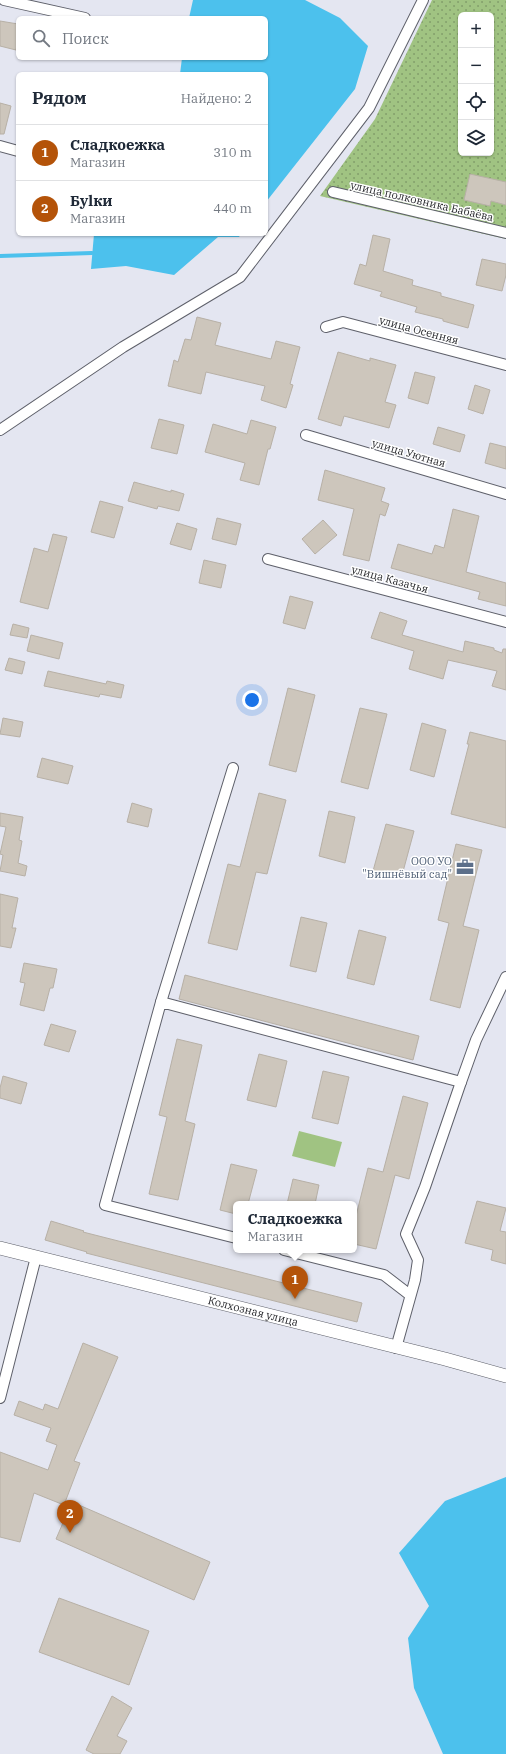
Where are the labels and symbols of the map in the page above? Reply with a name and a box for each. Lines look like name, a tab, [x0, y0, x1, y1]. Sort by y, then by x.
street label: улица полковника Бабаёва	[349, 178, 495, 224]
street label: улица Осенняя	[378, 313, 460, 347]
street label: улица Уютная	[371, 436, 447, 470]
street label: улица Казачья	[350, 562, 430, 596]
your location	[242, 690, 262, 710]
place label: ООО УО "Вишнёвый сад"	[362, 854, 452, 881]
office icon: ООО УО "Вишнёвый сад"	[455, 857, 475, 877]
pin: 1	[282, 1266, 308, 1299]
street label: Колхозная улица	[207, 1293, 300, 1329]
pin: 2	[57, 1500, 83, 1533]

